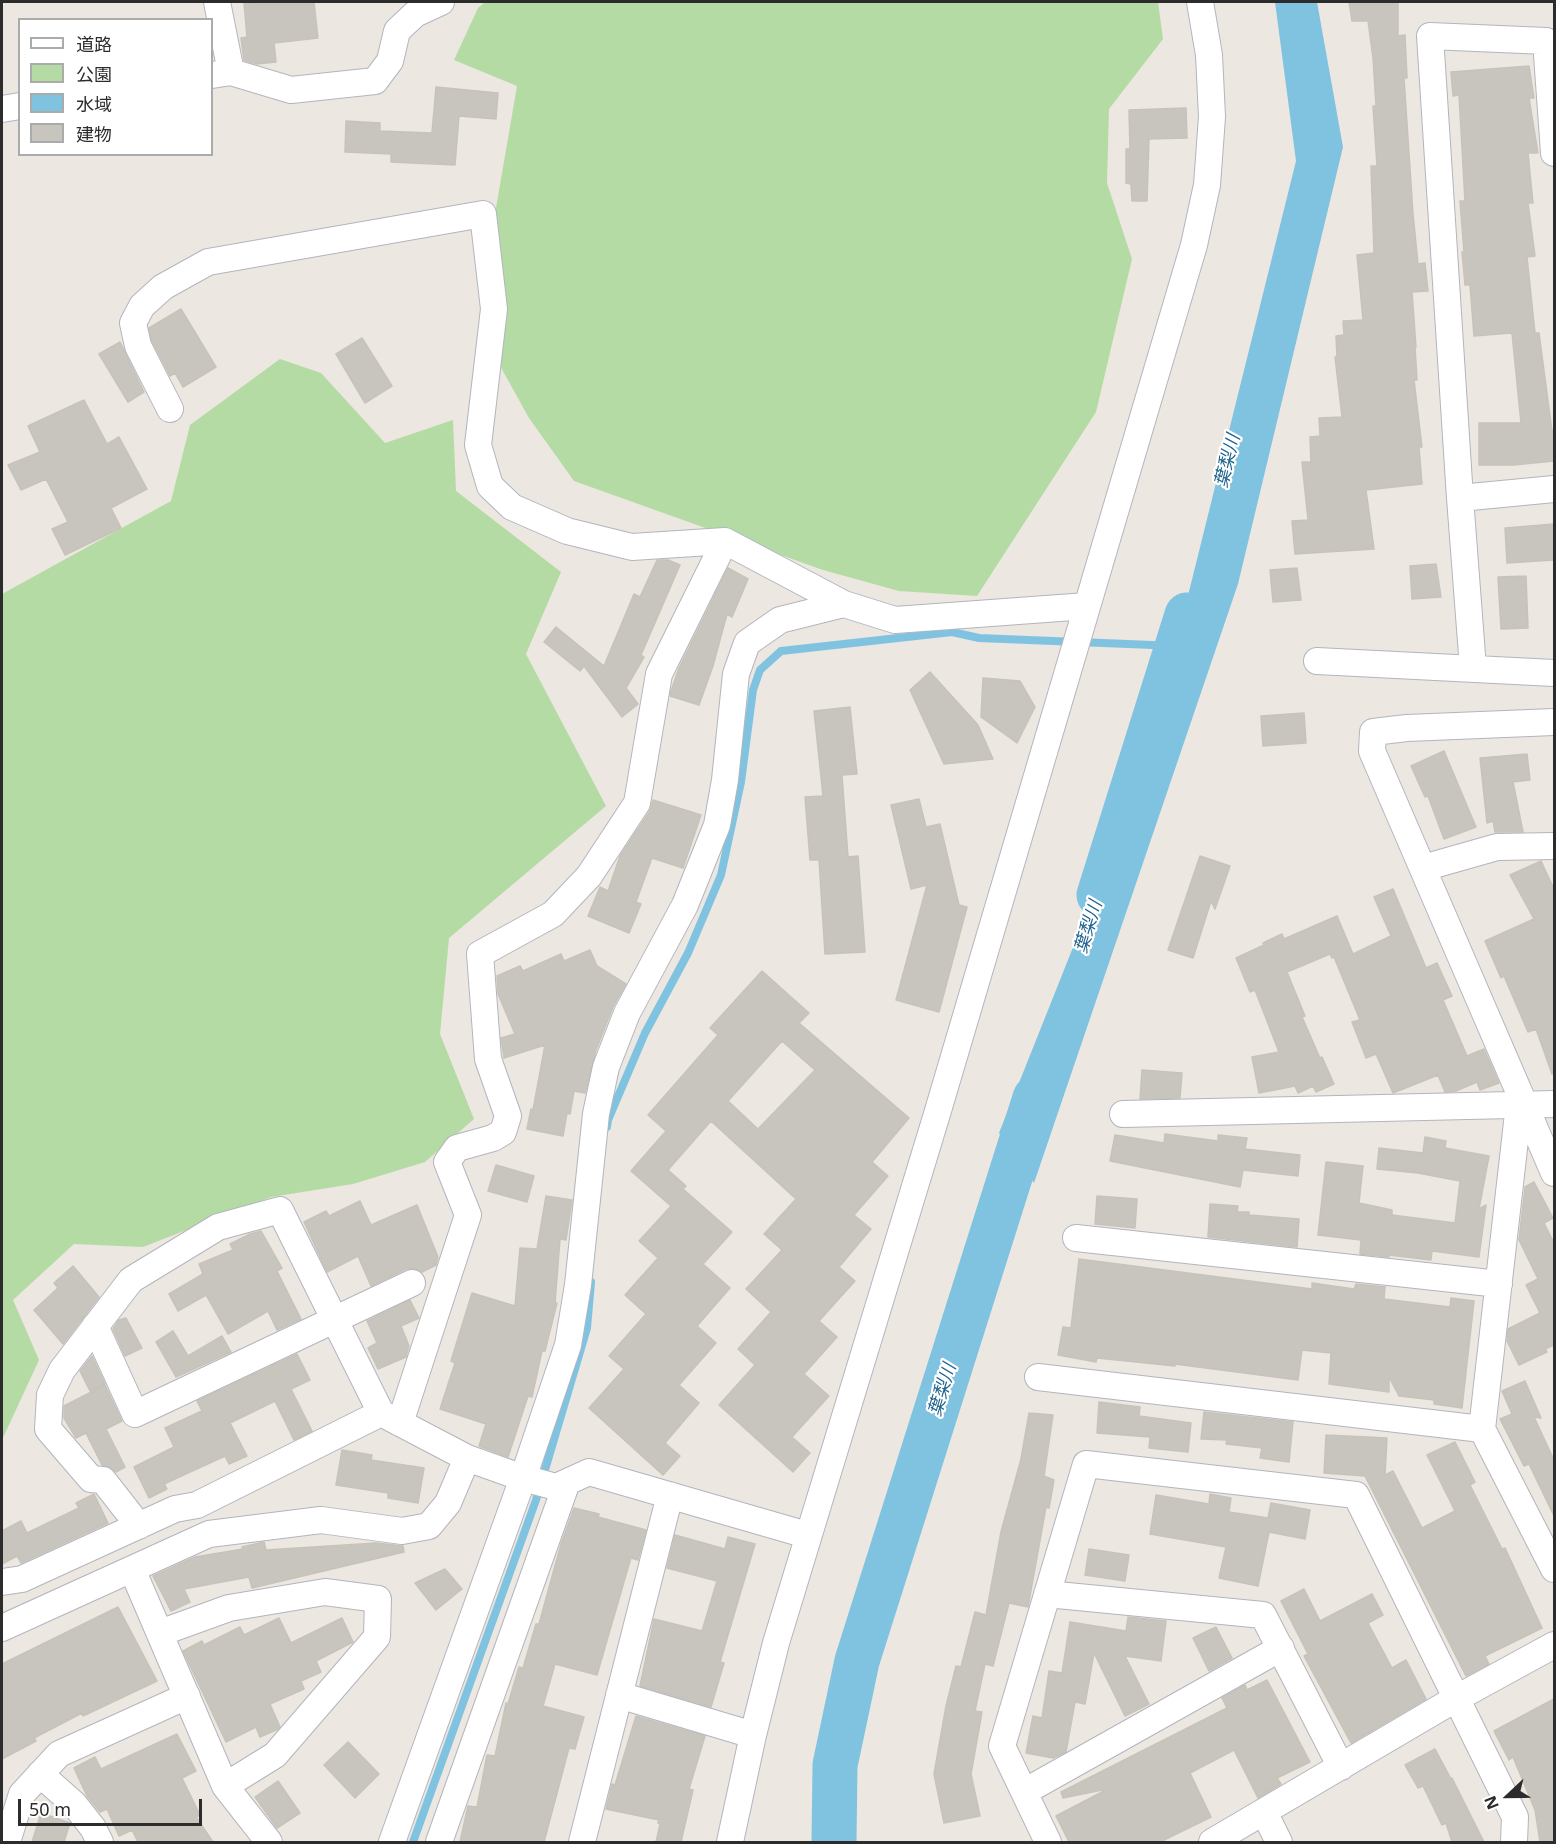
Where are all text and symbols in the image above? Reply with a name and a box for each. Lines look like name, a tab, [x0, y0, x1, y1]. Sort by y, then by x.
legend	[18, 18, 213, 156]
text: 道路	[76, 32, 112, 56]
text: 公園	[76, 62, 112, 86]
text: 水域	[76, 92, 112, 116]
text: 建物	[76, 122, 112, 146]
water label: 葉梨川	[1211, 432, 1245, 490]
water label: 葉梨川	[1071, 898, 1107, 956]
water label: 葉梨川	[925, 1361, 961, 1419]
north arrow	[1478, 1766, 1538, 1826]
scale bar	[21, 1787, 206, 1825]
text: N	[1479, 1793, 1504, 1813]
text: 50 m	[29, 1797, 71, 1821]

